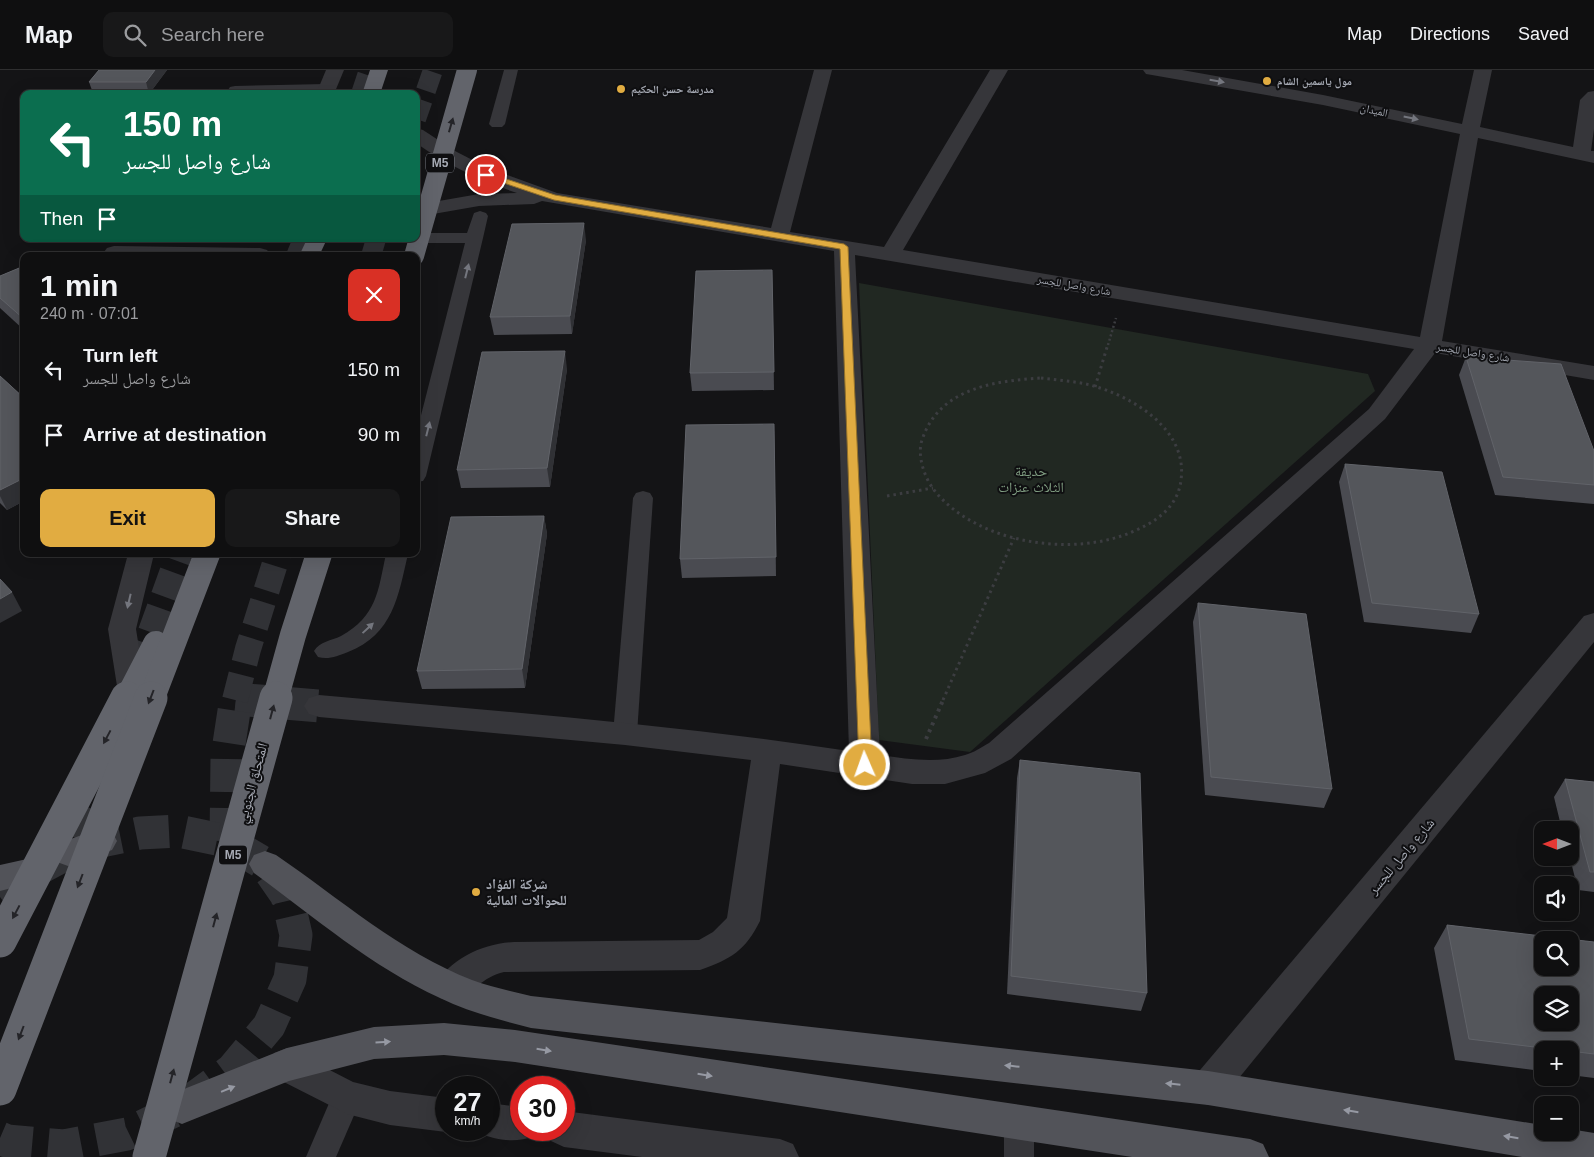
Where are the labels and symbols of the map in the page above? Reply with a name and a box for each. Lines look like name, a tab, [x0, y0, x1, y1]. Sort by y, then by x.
marker: مول ياسمين الشام	[1261, 75, 1273, 87]
place label: مول ياسمين الشام	[1277, 75, 1352, 89]
one-way arrow	[1210, 78, 1226, 86]
marker: مدرسة حسن الحكيم	[615, 83, 627, 95]
place label: مدرسة حسن الحكيم	[631, 83, 714, 97]
street label: الميدان	[1359, 101, 1389, 120]
one-way arrow	[1404, 114, 1420, 122]
one-way arrow	[447, 118, 455, 133]
road number: M5	[426, 154, 454, 172]
pin	[465, 154, 507, 196]
one-way arrow	[463, 263, 471, 278]
street label: شارع واصل للجسر	[1035, 272, 1111, 298]
street label: شارع واصل للجسر	[1434, 340, 1510, 365]
one-way arrow	[424, 421, 432, 436]
park label: حديقة الثلاث عنزات	[998, 463, 1064, 496]
one-way arrow	[125, 593, 133, 608]
one-way arrow	[362, 622, 374, 634]
one-way arrow	[147, 690, 155, 705]
one-way arrow	[268, 705, 276, 720]
one-way arrow	[103, 729, 111, 744]
position arrow	[838, 738, 890, 790]
street label: المتحلق الجنوبي	[234, 741, 274, 826]
street label: شارع واصل للجسر	[1364, 815, 1439, 899]
north arrow	[1534, 821, 1579, 866]
road number: M5	[219, 846, 247, 864]
one-way arrow	[76, 874, 83, 889]
place label: شركة الفؤاد للحوالات المالية	[486, 876, 567, 908]
marker: شركة الفؤاد للحوالات المالية	[470, 886, 482, 898]
one-way arrow	[11, 905, 20, 918]
one-way arrow	[211, 912, 219, 927]
one-way arrow	[17, 1026, 25, 1040]
one-way arrow	[375, 1038, 391, 1046]
one-way arrow	[537, 1047, 553, 1055]
one-way arrow	[1003, 1062, 1019, 1070]
one-way arrow	[168, 1069, 176, 1084]
one-way arrow	[697, 1071, 713, 1079]
speed limit sign: 30	[510, 1076, 575, 1141]
one-way arrow	[1165, 1080, 1181, 1088]
one-way arrow	[221, 1085, 236, 1093]
one-way arrow	[1343, 1107, 1359, 1115]
one-way arrow	[1503, 1133, 1519, 1141]

